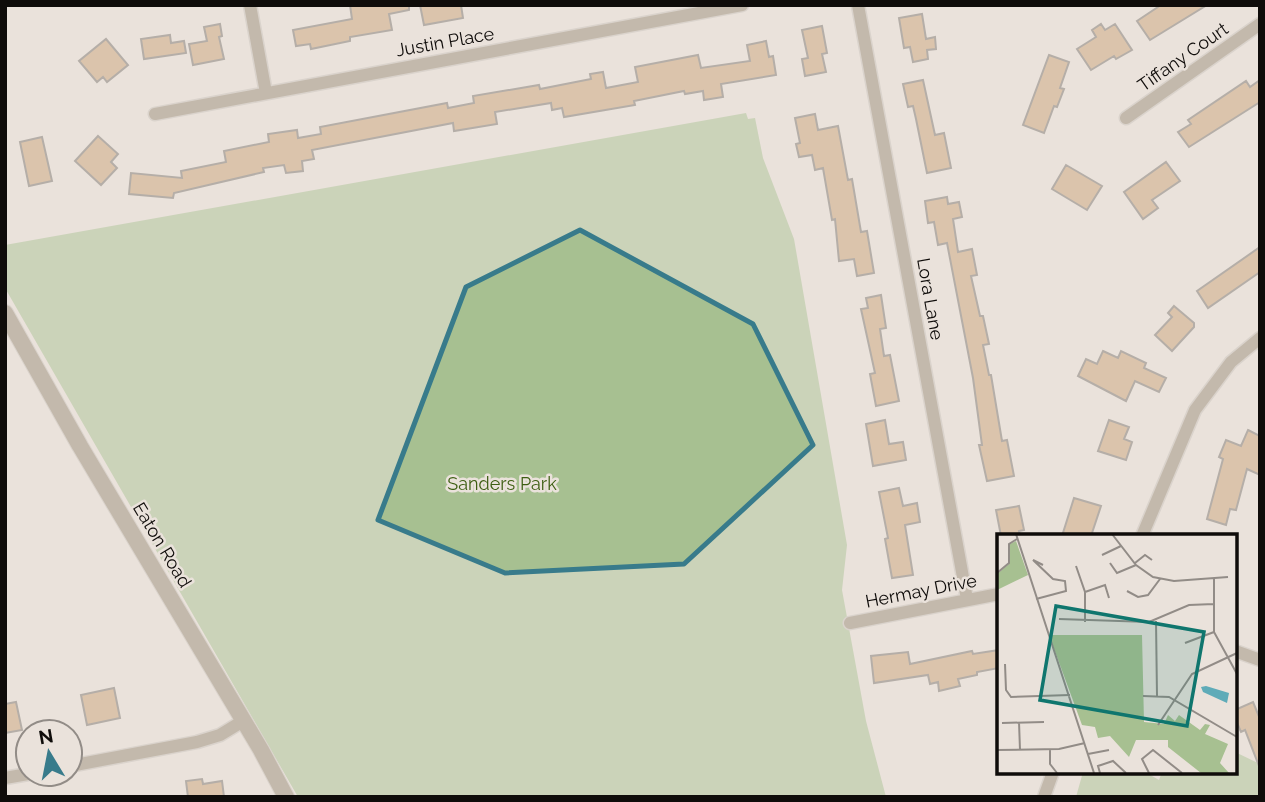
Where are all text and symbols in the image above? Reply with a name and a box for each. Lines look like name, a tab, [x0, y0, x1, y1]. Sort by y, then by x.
street label: Tiffany Court	[1134, 18, 1232, 95]
street label: Justin Place	[394, 22, 496, 60]
street label: Lora Lane	[913, 256, 948, 342]
park label: Sanders Park	[447, 473, 557, 494]
street label: Eaton Road	[129, 498, 196, 591]
inset map	[997, 534, 1237, 774]
street label: Hermay Drive	[863, 569, 979, 612]
north arrow	[14, 718, 84, 788]
text: N	[37, 724, 55, 748]

